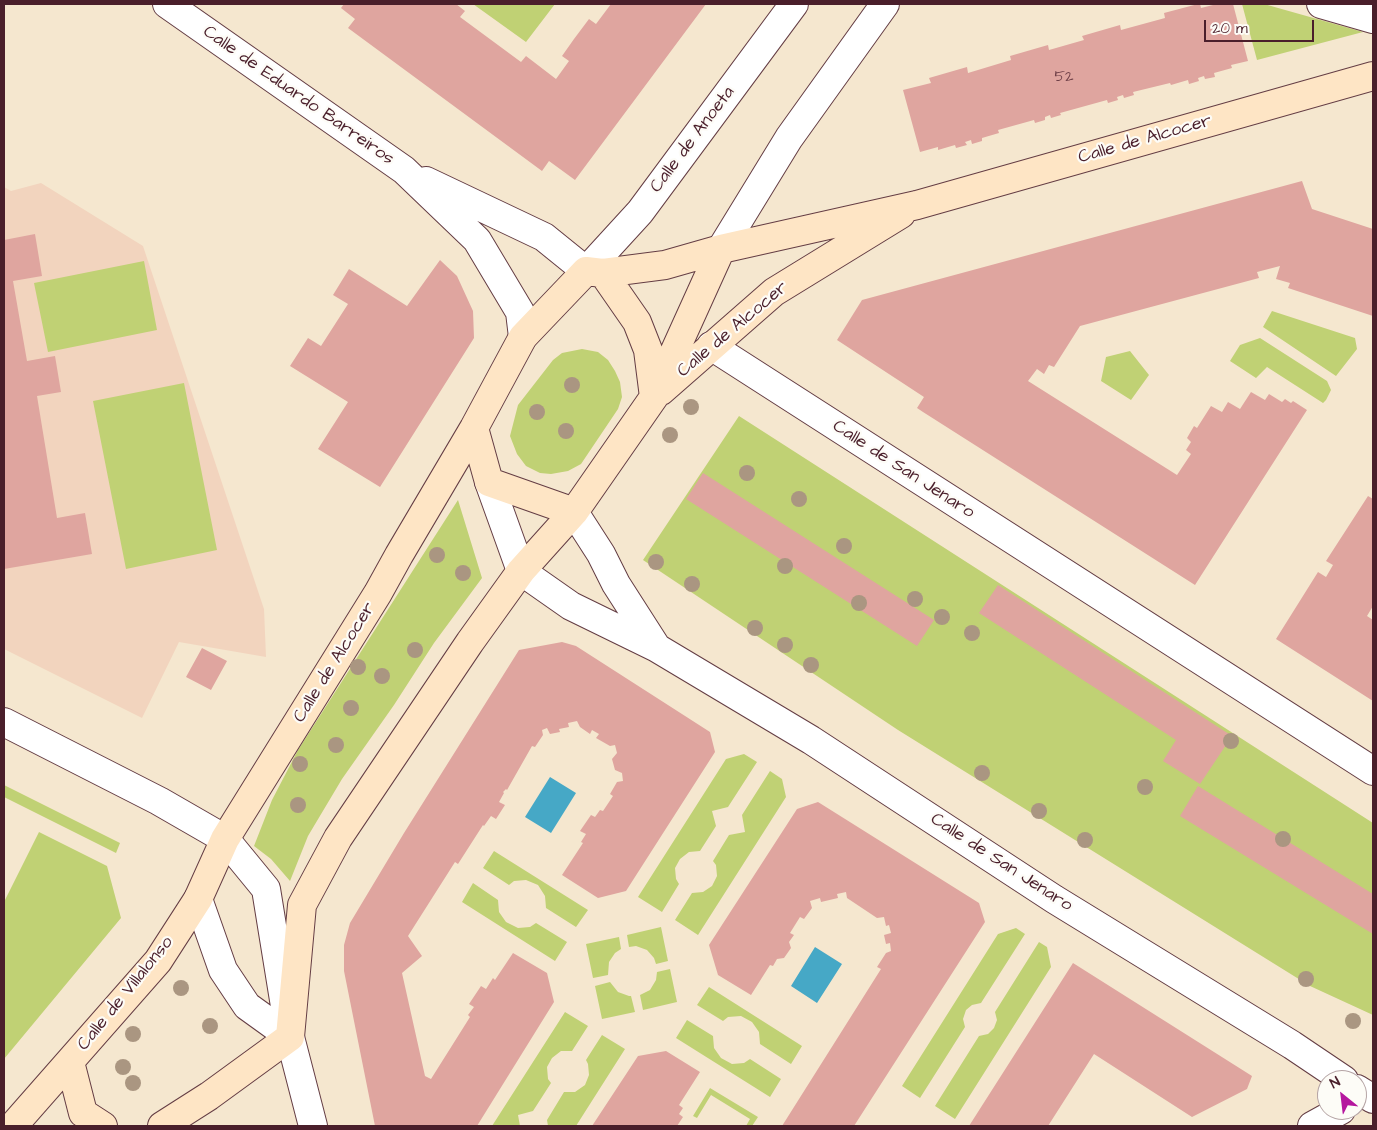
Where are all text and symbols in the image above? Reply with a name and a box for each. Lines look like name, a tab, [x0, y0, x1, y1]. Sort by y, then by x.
scale bar	[1207, 10, 1317, 42]
text: 20 m	[1212, 18, 1248, 39]
street label: Calle de Eduardo Barreiros	[198, 22, 398, 170]
house number: 52	[1054, 69, 1074, 87]
street label: Calle de Anoeta	[646, 83, 740, 197]
street label: Calle de Alcocer	[1076, 111, 1214, 169]
street label: Calle de Alcocer	[673, 277, 793, 383]
street label: Calle de San Jenaro	[828, 416, 978, 524]
street label: Calle de Alcocer	[289, 599, 381, 727]
street label: Calle de San Jenaro	[926, 809, 1076, 917]
street label: Calle de Villalonso	[73, 933, 179, 1055]
north arrow	[1317, 1070, 1367, 1120]
text: N	[1327, 1072, 1344, 1094]

